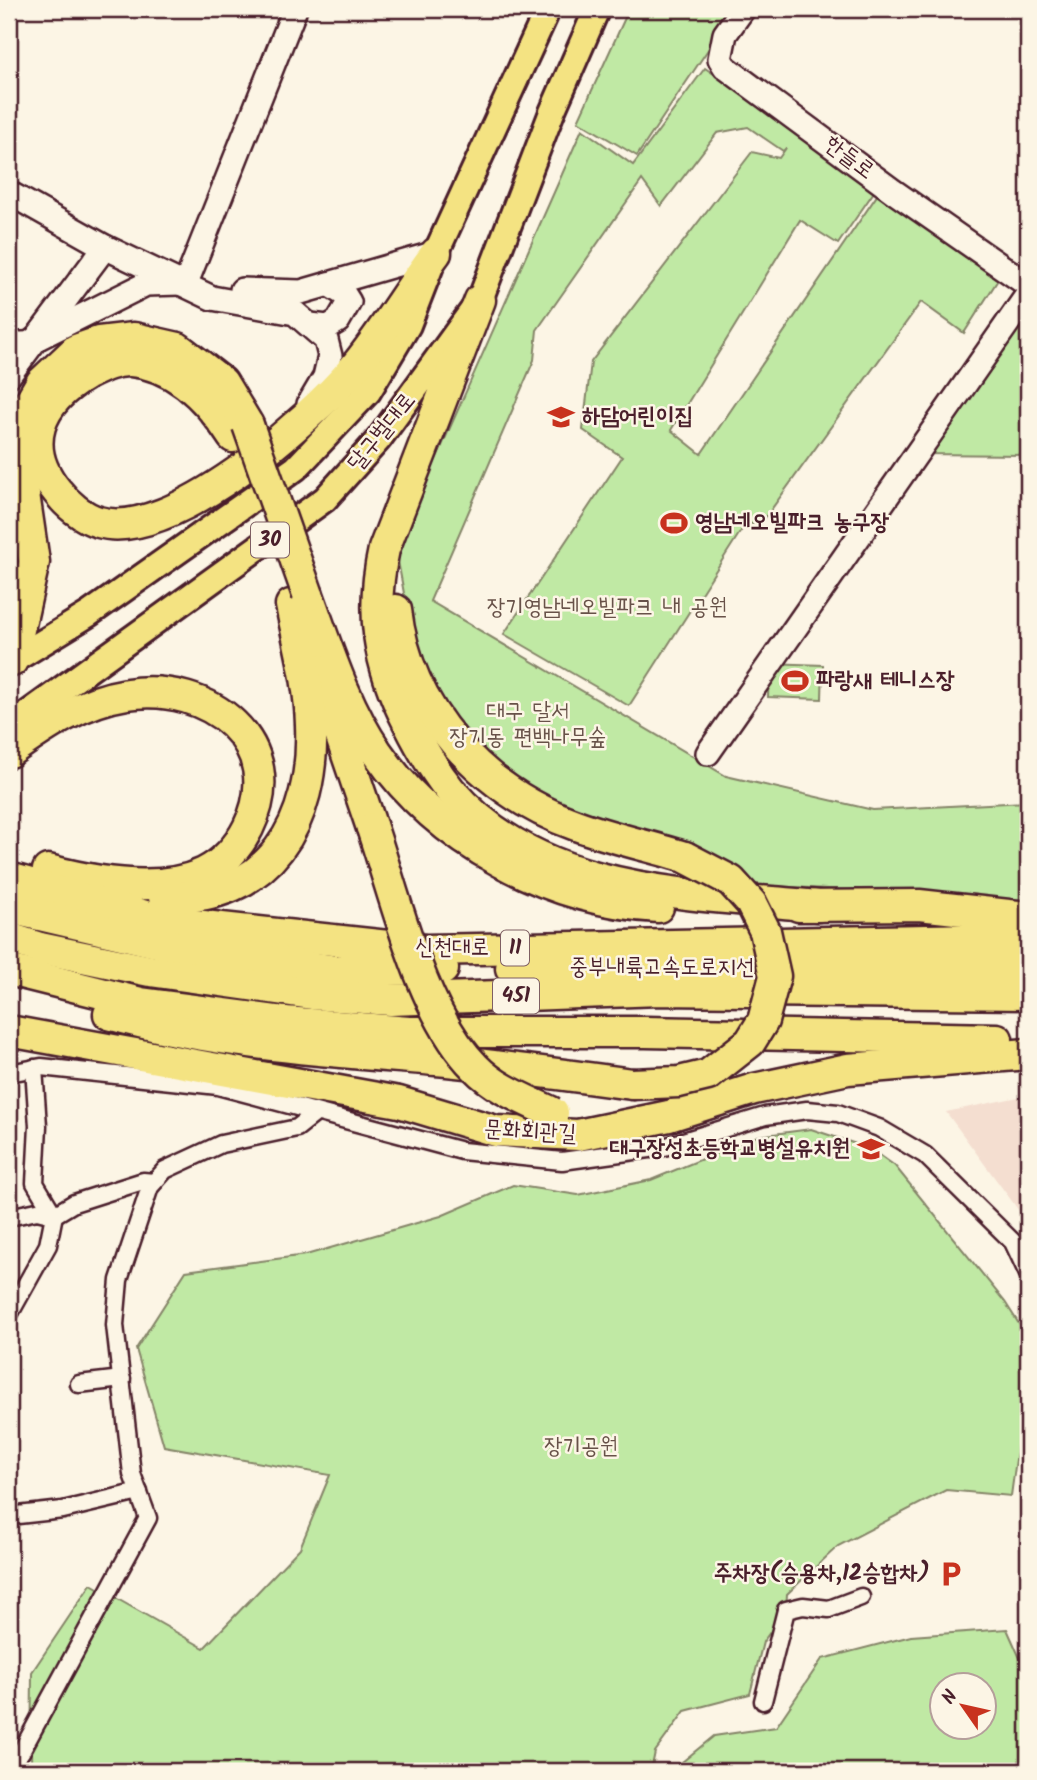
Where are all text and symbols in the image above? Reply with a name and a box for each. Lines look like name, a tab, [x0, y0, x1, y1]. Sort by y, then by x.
street label: 한들로	[816, 127, 882, 189]
street label: 달구벌대로	[339, 385, 425, 479]
place label: 하담어린이집	[582, 399, 693, 435]
school or university icon: 하담어린이집	[546, 402, 576, 432]
place label: 영남네오빌파크 농구장	[695, 505, 889, 541]
sports icon: 영남네오빌파크 농구장	[659, 508, 689, 538]
road number: 30	[251, 522, 289, 558]
park label: 장기영남네오빌파크 내 공원	[487, 590, 727, 626]
place label: 파랑새 테니스장	[816, 663, 955, 699]
sports icon: 파랑새 테니스장	[780, 666, 810, 696]
park label: 대구 달서 장기동 편백나무숲	[449, 694, 607, 756]
street label: 신천대로	[415, 930, 489, 966]
road number: 11	[501, 930, 529, 965]
street label: 중부내륙고속도로지선	[569, 950, 755, 986]
road number: 451	[493, 978, 539, 1014]
street label: 문화회관길	[483, 1112, 577, 1152]
place label: 대구장성초등학교병설유치원	[609, 1131, 850, 1167]
school or university icon: 대구장성초등학교병설유치원	[856, 1134, 886, 1164]
park label: 장기공원	[544, 1429, 618, 1465]
place label: 주차장(승용차,12승합차)	[714, 1556, 930, 1592]
parking icon: 주차장(승용차,12승합차)	[936, 1559, 966, 1589]
north arrow	[928, 1672, 998, 1742]
text: N	[935, 1684, 966, 1711]

